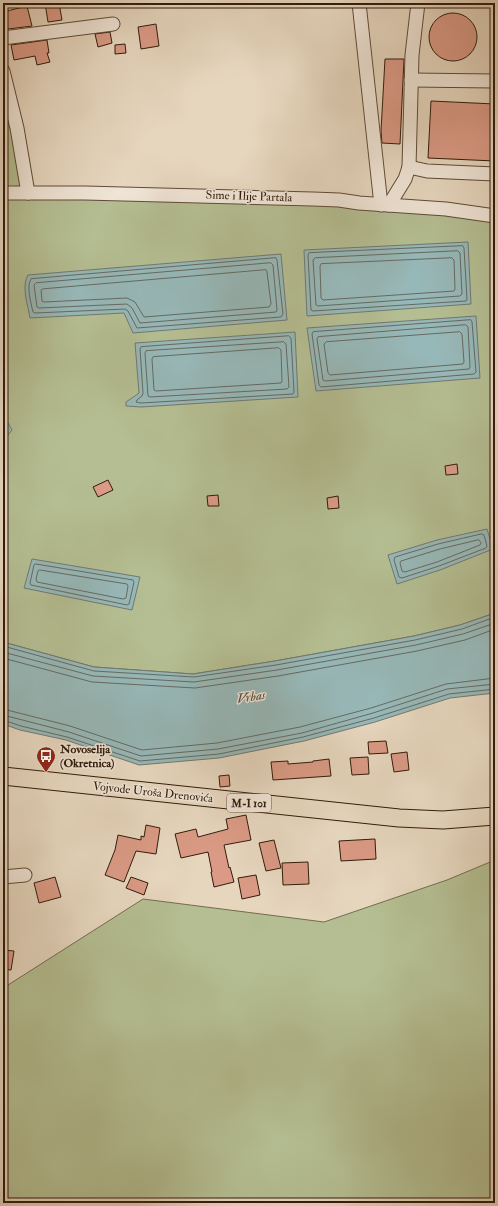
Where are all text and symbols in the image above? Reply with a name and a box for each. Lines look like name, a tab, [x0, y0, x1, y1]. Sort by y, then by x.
street label: Sime i Ilije Partala	[205, 187, 294, 206]
water label: Vrbas	[236, 687, 267, 707]
place label: Novoselija (Okretnica)	[59, 742, 114, 771]
bus stop icon: Novoselija (Okretnica)	[35, 745, 57, 773]
street label: Vojvode Uroša Drenovića	[92, 779, 215, 806]
road number: M-I 101	[227, 794, 271, 812]

